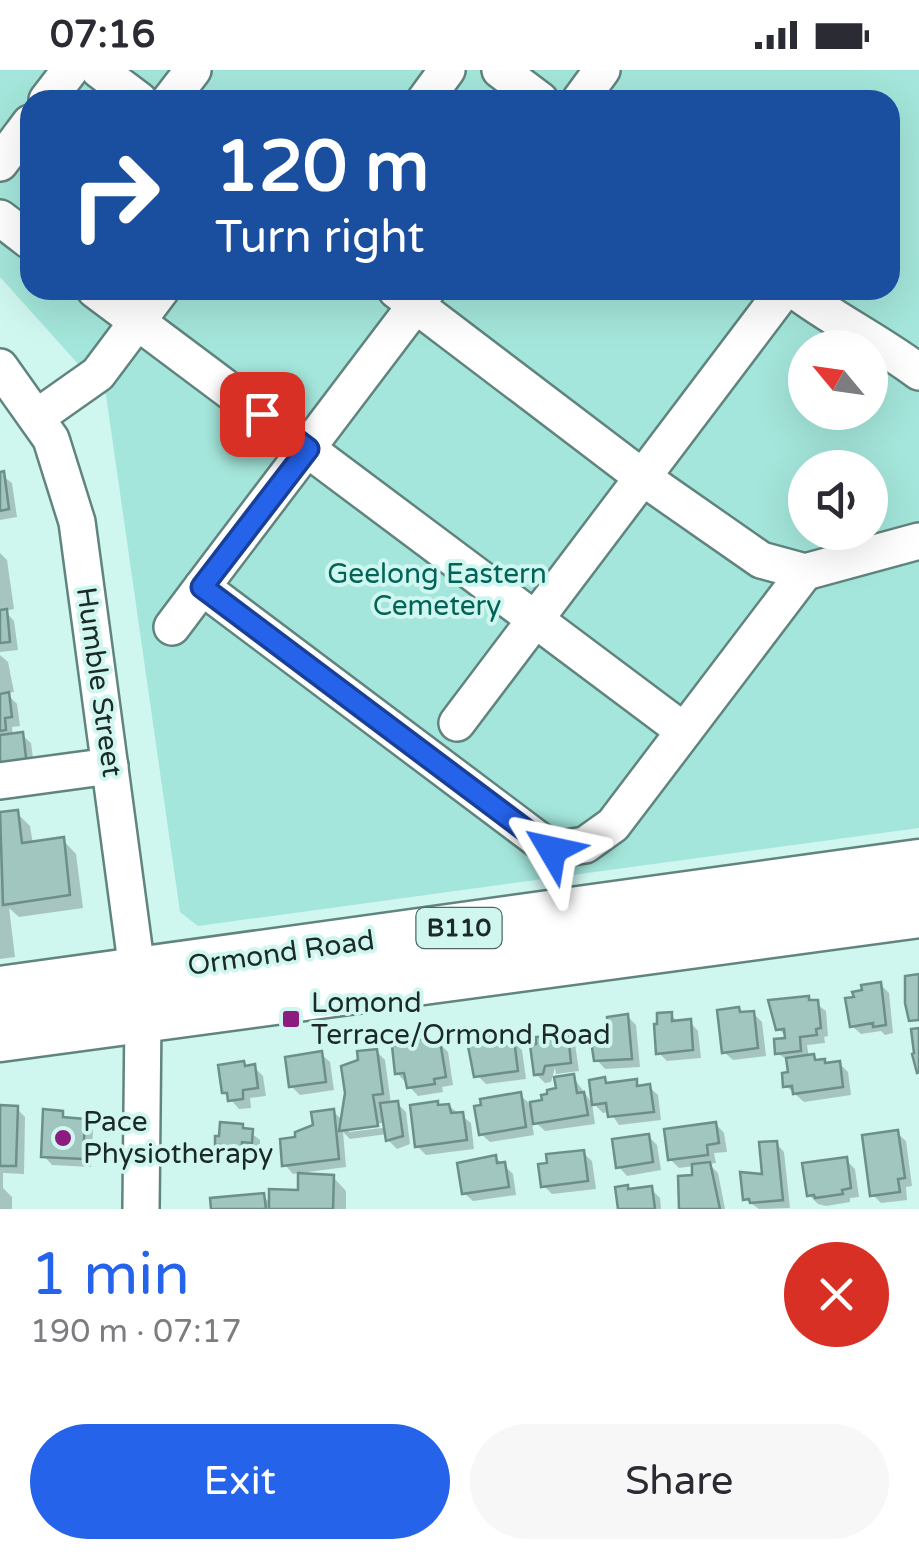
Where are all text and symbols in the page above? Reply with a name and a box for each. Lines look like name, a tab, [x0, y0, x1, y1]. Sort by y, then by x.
text: 07:16	[50, 12, 155, 58]
text: 120 m	[215, 126, 429, 210]
icon: right	[50, 130, 180, 260]
text: Turn right	[215, 211, 424, 265]
north arrow	[788, 330, 888, 430]
map controls	[788, 330, 888, 550]
pin	[220, 372, 305, 457]
icon: arrive	[235, 387, 290, 442]
button: sound	[788, 450, 888, 550]
park label: Geelong Eastern Cemetery	[327, 557, 547, 623]
street label: Humble Street	[69, 585, 129, 779]
position arrow	[500, 798, 604, 902]
road number: B110	[416, 908, 502, 948]
street label: Ormond Road	[185, 923, 377, 983]
place label: Lomond Terrace/Ormond Road	[311, 986, 611, 1052]
marker: Lomond Terrace/Ormond Road	[280, 1008, 302, 1030]
place label: Pace Physiotherapy	[83, 1105, 273, 1171]
marker: Pace Physiotherapy	[52, 1127, 74, 1149]
text: 1 min	[30, 1239, 190, 1311]
button: close	[784, 1242, 889, 1347]
text: 190 m · 07:17	[30, 1313, 242, 1351]
button: Exit	[30, 1424, 450, 1539]
button: Share	[470, 1424, 889, 1539]

